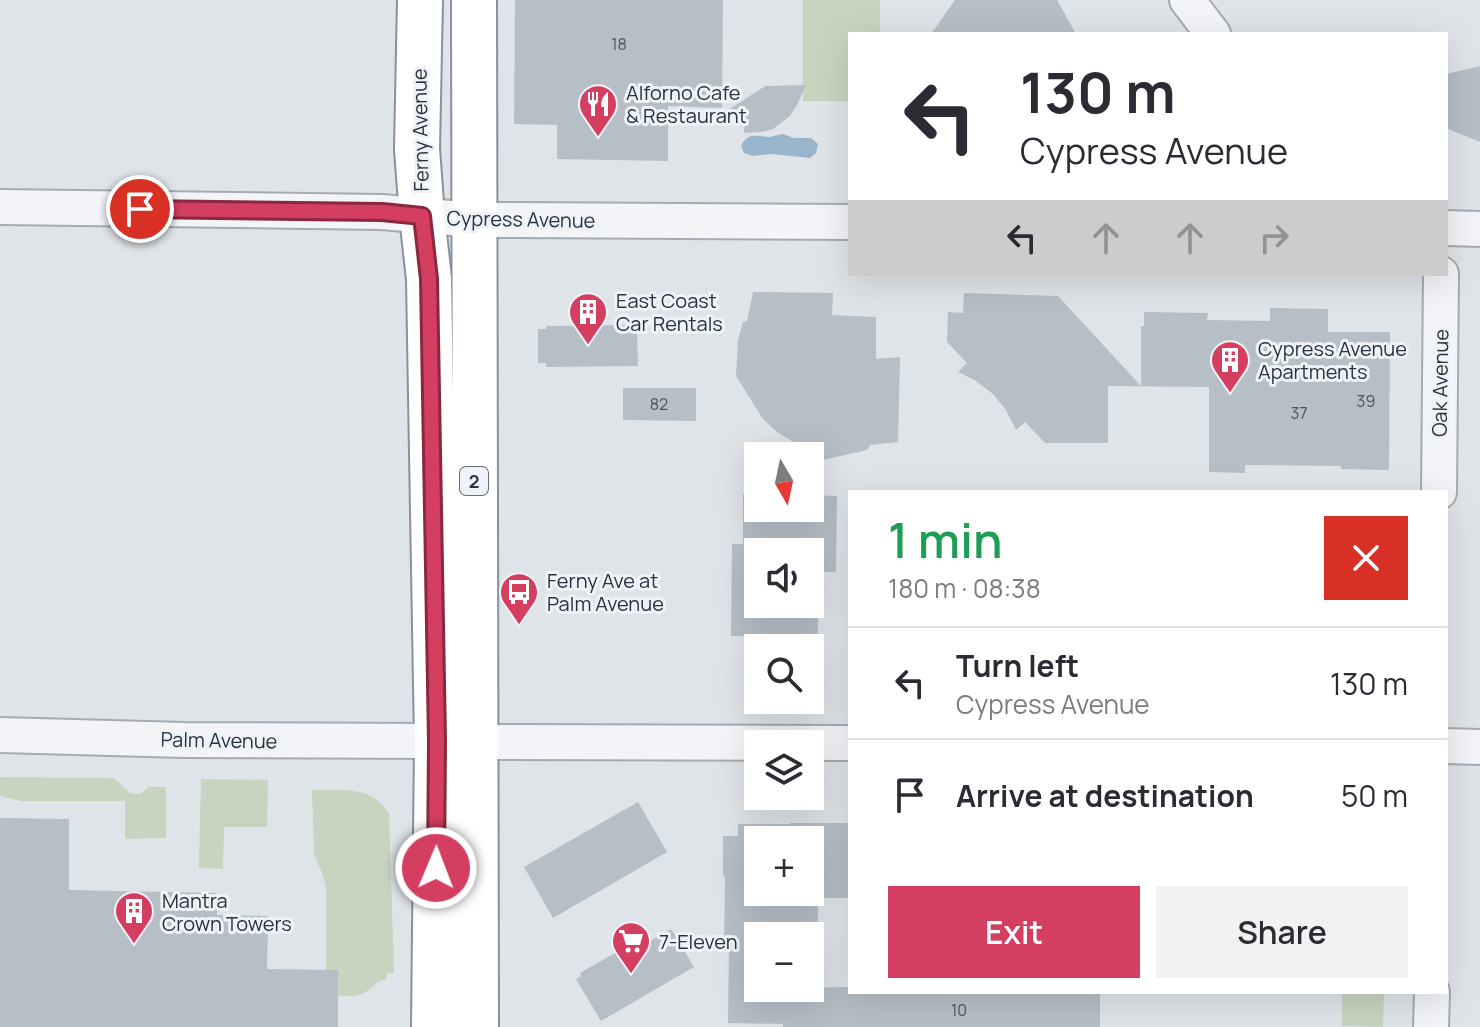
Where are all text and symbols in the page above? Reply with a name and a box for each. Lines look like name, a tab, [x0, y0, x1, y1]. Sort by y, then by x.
house number: 18	[611, 33, 627, 55]
text: 130 m	[1020, 53, 1176, 130]
icon: left	[888, 64, 992, 168]
street label: Ferny Avenue	[405, 68, 435, 192]
place label: Alforno Cafe & Restaurant	[626, 79, 747, 129]
restaurant icon: Alforno Cafe & Restaurant	[577, 83, 619, 138]
text: Cypress Avenue	[1020, 126, 1288, 175]
pin	[106, 175, 174, 243]
icon: arrive	[118, 187, 162, 231]
street label: Cypress Avenue	[446, 204, 596, 234]
icon: left	[1000, 216, 1044, 260]
icon: ahead	[1084, 216, 1128, 260]
icon: ahead	[1168, 216, 1212, 260]
icon: right	[1252, 216, 1296, 260]
place label: East Coast Car Rentals	[616, 287, 723, 337]
building icon: East Coast Car Rentals	[567, 291, 609, 346]
street label: Oak Avenue	[1426, 329, 1454, 437]
place label: Cypress Avenue Apartments	[1258, 335, 1407, 385]
building icon: Cypress Avenue Apartments	[1209, 339, 1251, 394]
house number: 39	[1357, 390, 1375, 412]
house number: 82	[650, 393, 668, 415]
house number: 37	[1291, 402, 1307, 424]
north arrow	[744, 442, 824, 522]
map controls	[744, 442, 824, 1002]
road number: 2	[460, 467, 488, 495]
text: 1 min	[888, 507, 1002, 572]
button: close	[1324, 516, 1408, 600]
button: sound	[744, 538, 824, 618]
place label: Ferny Ave at Palm Avenue	[547, 567, 664, 617]
text: 180 m · 08:38	[888, 570, 1041, 606]
bus stop icon: Ferny Ave at Palm Avenue	[498, 571, 540, 626]
button: search	[744, 634, 824, 714]
text: Turn left	[956, 645, 1079, 686]
icon: left	[888, 661, 932, 705]
text: 130 m	[1330, 663, 1408, 704]
text: Cypress Avenue	[956, 686, 1150, 722]
street label: Palm Avenue	[160, 725, 278, 755]
button: layers	[744, 730, 824, 810]
icon: arrive	[888, 773, 932, 817]
text: Arrive at destination	[956, 775, 1254, 816]
text: 50 m	[1341, 775, 1408, 816]
position arrow	[394, 826, 478, 910]
button: +	[744, 826, 824, 906]
button: Exit	[888, 886, 1140, 978]
button: Share	[1156, 886, 1408, 978]
place label: Mantra Crown Towers	[162, 887, 292, 937]
building icon: Mantra Crown Towers	[113, 890, 155, 945]
supermarket icon: 7-Eleven	[610, 920, 652, 975]
button: −	[744, 922, 824, 1002]
place label: 7-Eleven	[659, 928, 738, 955]
house number: 10	[951, 999, 967, 1021]

